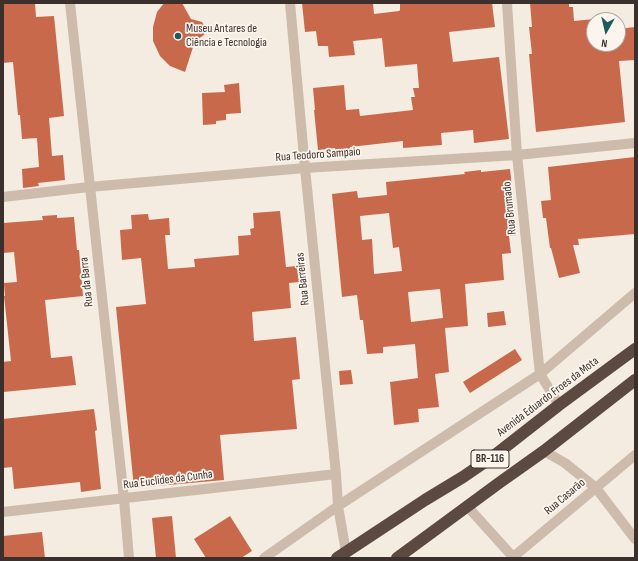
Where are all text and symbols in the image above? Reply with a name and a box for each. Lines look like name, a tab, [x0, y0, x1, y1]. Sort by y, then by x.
north arrow	[586, 12, 626, 52]
place label: Museu Antares de Ciência e Tecnologia	[186, 22, 267, 50]
marker: Museu Antares de Ciência e Tecnologia	[173, 31, 183, 41]
text: N	[601, 37, 608, 50]
street label: Rua Teodoro Sampaio	[275, 145, 361, 165]
street label: Rua Brumado	[500, 181, 520, 235]
street label: Rua Barreiras	[293, 252, 313, 306]
street label: Rua da Barra	[77, 256, 97, 308]
street label: Avenida Eduardo Froes da Mota	[494, 354, 602, 440]
road number: BR-116	[471, 450, 509, 468]
street label: Rua Euclides da Cunha	[123, 467, 213, 493]
street label: Rua Casarão	[542, 476, 588, 518]

